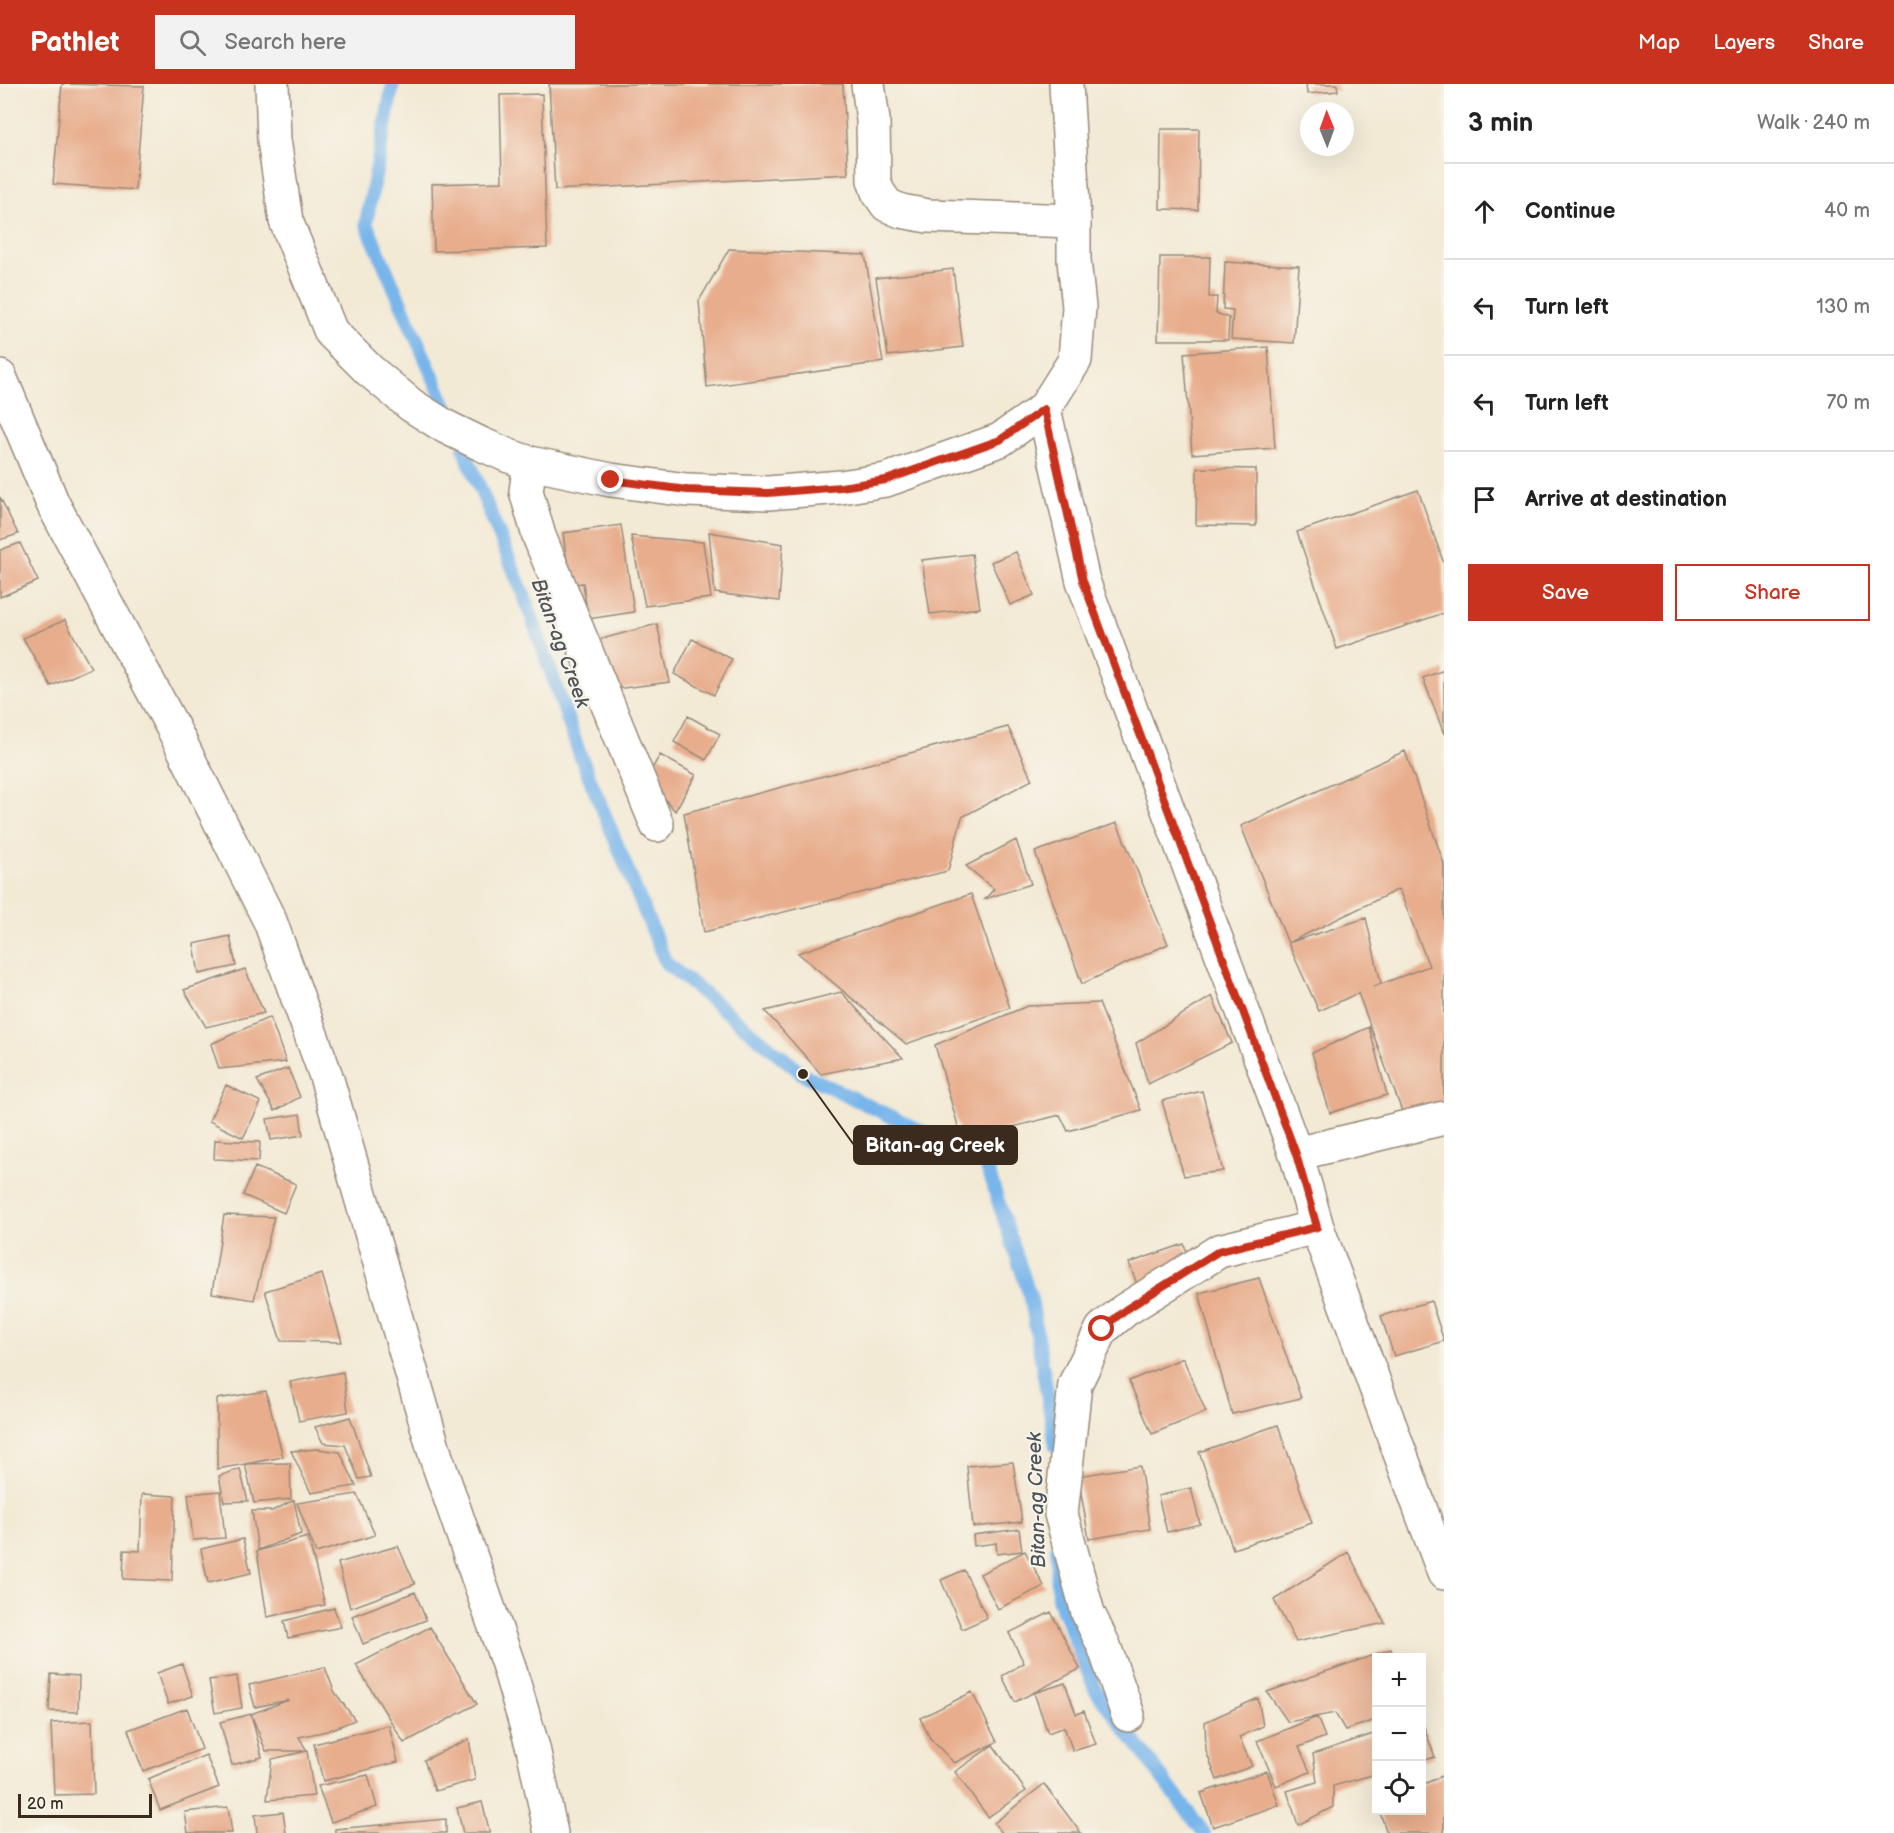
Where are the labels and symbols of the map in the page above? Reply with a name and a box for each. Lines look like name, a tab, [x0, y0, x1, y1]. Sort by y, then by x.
north arrow	[1300, 102, 1354, 156]
route end	[597, 466, 623, 492]
water label: Bitan-ag Creek	[526, 575, 595, 712]
callout: Bitan-ag Creek	[854, 1126, 1017, 1164]
text: Bitan-ag Creek	[865, 1134, 1005, 1158]
route start	[1088, 1315, 1114, 1341]
water label: Bitan-ag Creek	[1023, 1430, 1051, 1568]
scale bar	[18, 1791, 152, 1818]

